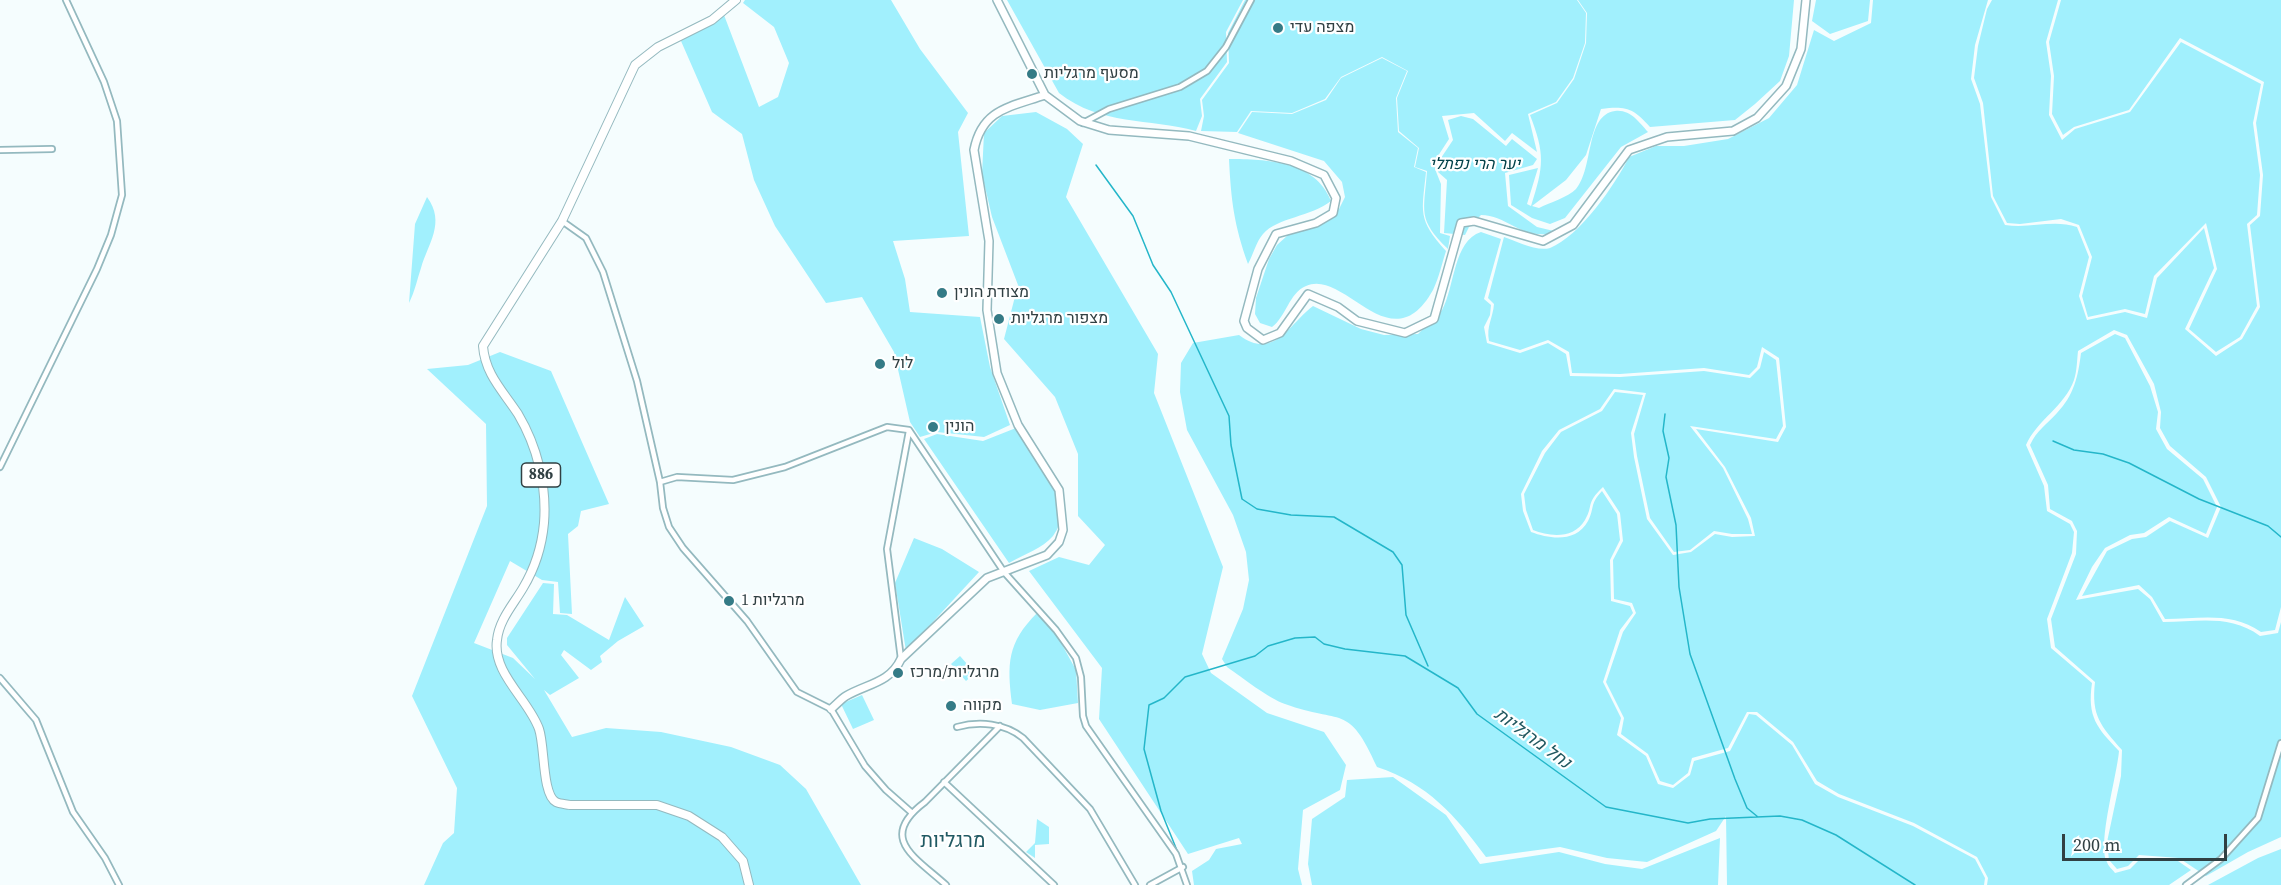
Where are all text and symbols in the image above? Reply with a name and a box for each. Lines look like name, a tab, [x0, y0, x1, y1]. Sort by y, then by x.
place label: מצפה עדי	[1290, 18, 1354, 38]
marker: מצפה עדי	[1271, 21, 1285, 35]
place label: מסעף מרגליות	[1044, 64, 1139, 84]
marker: מסעף מרגליות	[1025, 67, 1039, 81]
park label: יער הרי נפתלי	[1430, 155, 1520, 175]
place label: מצודת הונין	[954, 283, 1029, 303]
marker: מצודת הונין	[935, 286, 949, 300]
place label: מצפור מרגליות	[1011, 309, 1108, 329]
marker: מצפור מרגליות	[992, 312, 1006, 326]
place label: לול	[892, 354, 913, 374]
marker: לול	[873, 357, 887, 371]
place label: הונין	[945, 417, 974, 437]
marker: הונין	[926, 420, 940, 434]
road number: 886	[522, 463, 560, 487]
place label: מרגליות 1	[741, 591, 805, 611]
marker: מרגליות 1	[722, 594, 736, 608]
place label: מרגליות/מרכז	[910, 663, 999, 683]
marker: מרגליות/מרכז	[891, 666, 905, 680]
place label: מקווה	[963, 696, 1002, 716]
marker: מקווה	[944, 699, 958, 713]
water label: נחל מרגליות	[1490, 704, 1574, 774]
scale bar	[2065, 822, 2230, 860]
district label: מרגליות	[921, 830, 985, 854]
text: 200 m	[2073, 832, 2120, 857]

